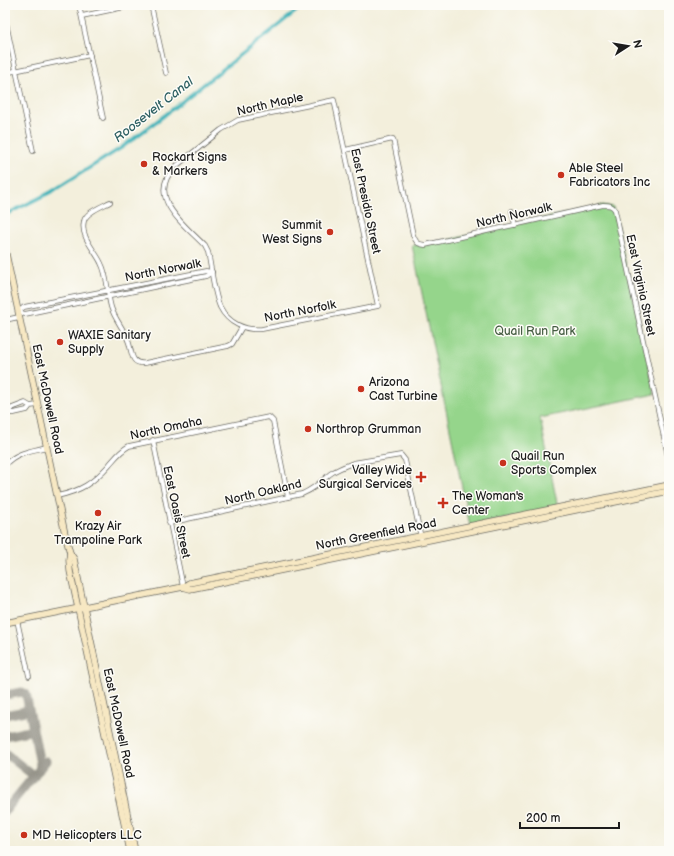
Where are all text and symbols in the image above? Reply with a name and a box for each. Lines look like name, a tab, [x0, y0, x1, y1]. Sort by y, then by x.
north arrow	[608, 26, 648, 66]
text: N	[630, 39, 645, 49]
water label: Roosevelt Canal	[111, 73, 197, 146]
street label: North Maple	[235, 90, 305, 119]
street label: East Presidio Street	[347, 147, 384, 256]
place label: Rockart Signs & Markers	[152, 150, 227, 179]
marker: Rockart Signs & Markers	[139, 159, 149, 169]
place label: Able Steel Fabricators Inc	[569, 161, 650, 190]
marker: Able Steel Fabricators Inc	[556, 170, 566, 180]
street label: North Norwalk	[475, 199, 554, 231]
place label: Summit West Signs	[262, 218, 322, 247]
marker: Summit West Signs	[325, 227, 335, 237]
street label: East Virginia Street	[622, 233, 659, 338]
street label: North Norwalk	[124, 256, 203, 285]
street label: North Norfolk	[263, 297, 337, 326]
park label: Quail Run Park	[495, 324, 576, 339]
place label: WAXIE Sanitary Supply	[68, 328, 151, 357]
marker: WAXIE Sanitary Supply	[55, 337, 65, 347]
street label: East McDowell Road	[28, 343, 67, 456]
place label: Arizona Cast Turbine	[369, 375, 438, 404]
marker: Arizona Cast Turbine	[356, 384, 366, 394]
street label: North Omaha	[129, 414, 204, 443]
place label: Northrop Grumman	[316, 422, 421, 437]
marker: Northrop Grumman	[303, 424, 313, 434]
place label: Quail Run Sports Complex	[511, 449, 597, 478]
marker: Quail Run Sports Complex	[498, 458, 508, 468]
place label: Valley Wide Surgical Services	[319, 463, 412, 492]
street label: East Oasis Street	[159, 465, 194, 560]
marker: Valley Wide Surgical Services	[415, 471, 427, 483]
street label: North Oakland	[223, 476, 303, 509]
place label: The Woman's Center	[452, 489, 524, 518]
marker: The Woman's Center	[437, 497, 449, 509]
marker: Krazy Air Trampoline Park	[93, 508, 103, 518]
street label: North Greenfield Road	[314, 515, 438, 554]
place label: Krazy Air Trampoline Park	[54, 519, 142, 548]
street label: East McDowell Road	[99, 667, 138, 780]
scale bar	[520, 804, 619, 830]
text: 200 m	[526, 811, 560, 826]
place label: MD Helicopters LLC	[32, 828, 142, 843]
marker: MD Helicopters LLC	[19, 830, 29, 840]

